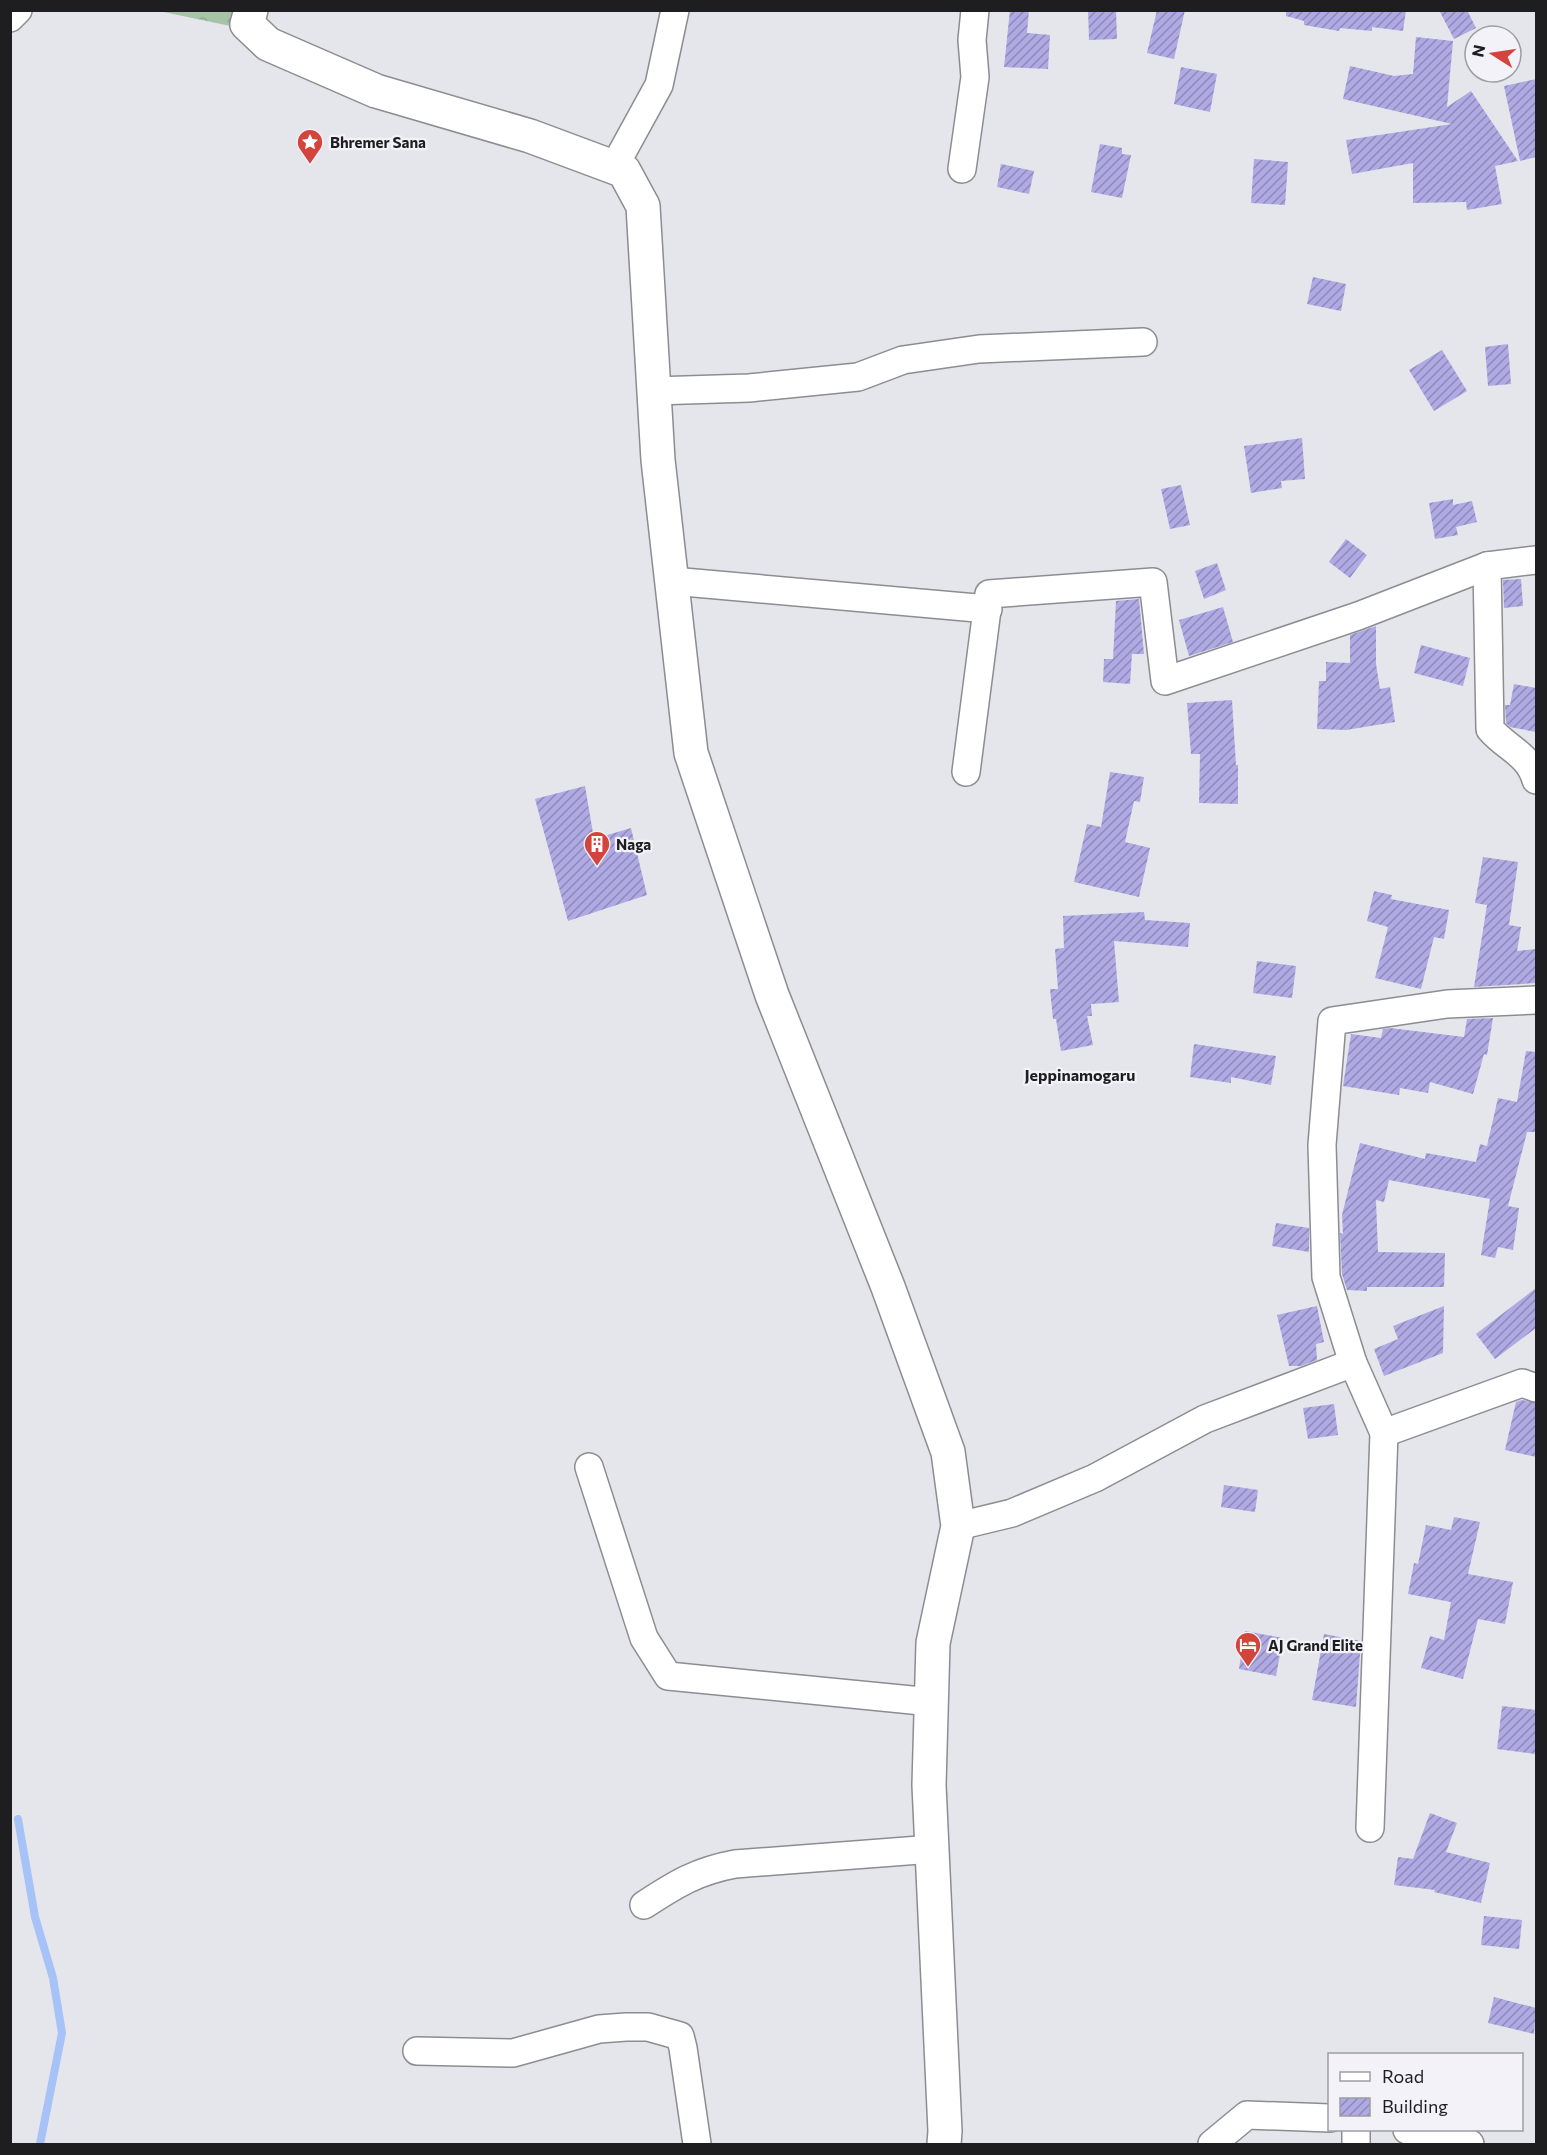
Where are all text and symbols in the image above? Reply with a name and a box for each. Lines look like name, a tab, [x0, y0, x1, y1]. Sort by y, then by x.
north arrow	[1463, 24, 1523, 84]
text: N	[1467, 43, 1488, 59]
place icon: Bhremer Sana	[295, 127, 325, 165]
place label: Bhremer Sana	[330, 133, 426, 151]
building icon: Naga	[582, 829, 612, 867]
place label: Naga	[616, 835, 651, 853]
district label: Jeppinamogaru	[1024, 1065, 1136, 1084]
hotel icon: AJ Grand Elite	[1233, 1630, 1263, 1668]
place label: AJ Grand Elite	[1268, 1636, 1363, 1654]
legend	[1328, 2053, 1523, 2131]
text: Road	[1382, 2065, 1424, 2087]
text: Building	[1382, 2095, 1448, 2117]

